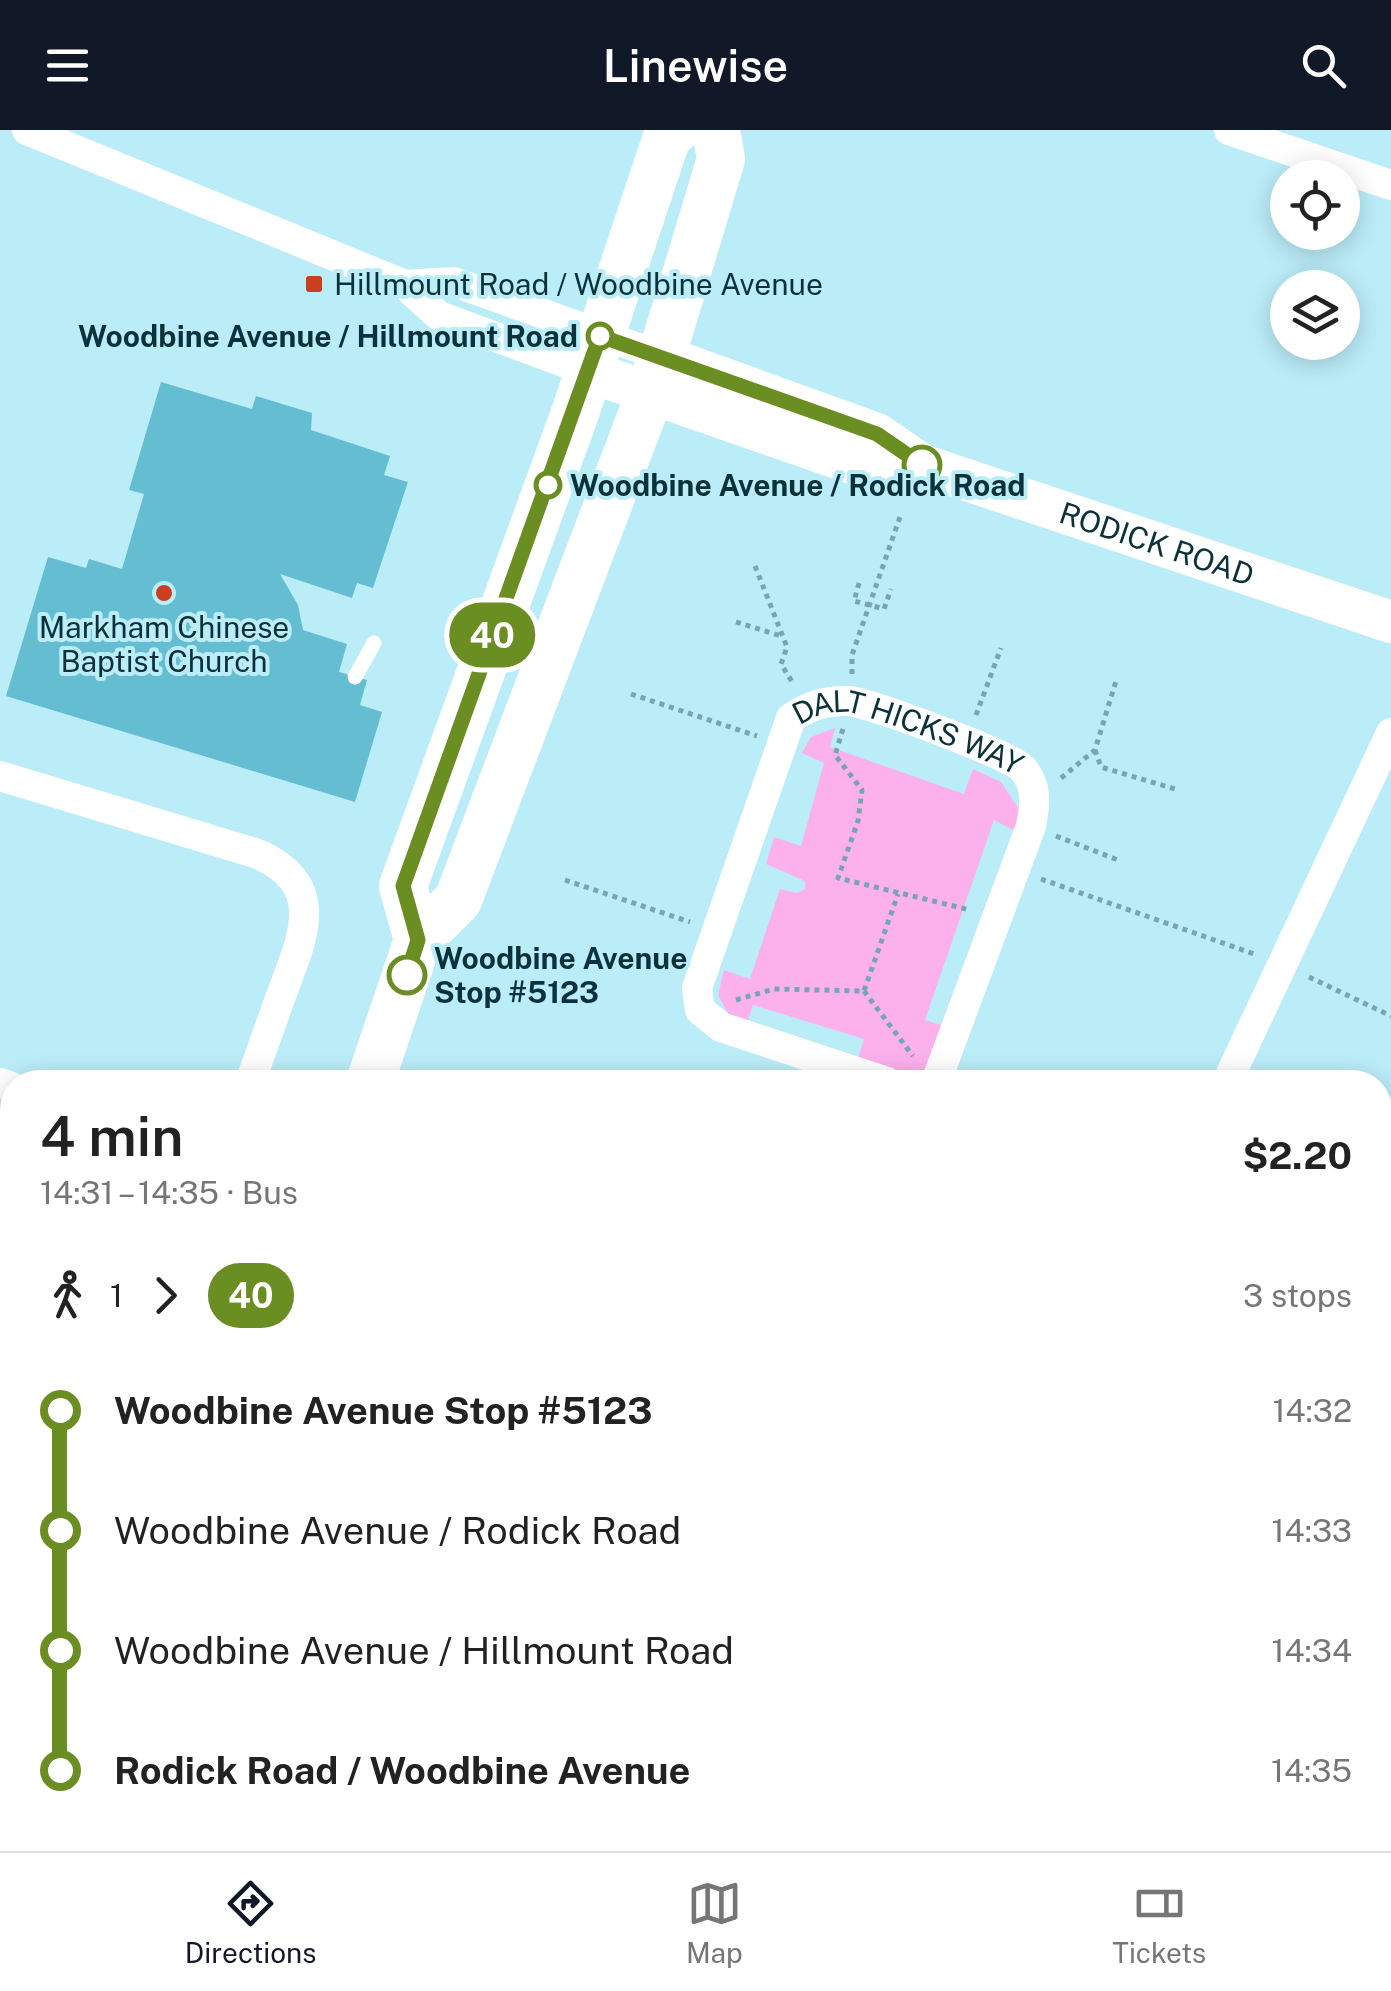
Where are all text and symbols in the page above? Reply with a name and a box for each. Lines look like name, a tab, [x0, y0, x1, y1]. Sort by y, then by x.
icon: menu	[40, 38, 95, 93]
icon: search	[1296, 38, 1351, 93]
text: Linewise	[603, 39, 788, 92]
map controls	[1270, 160, 1360, 360]
button: locate	[1270, 160, 1360, 250]
place label: Hillmount Road / Woodbine Avenue	[334, 266, 823, 302]
button: layers	[1270, 270, 1360, 360]
marker: Hillmount Road / Woodbine Avenue	[303, 273, 325, 295]
place label: Woodbine Avenue / Hillmount Road	[78, 318, 578, 354]
marker: Woodbine Avenue / Hillmount Road	[587, 323, 613, 349]
unlabelled marker	[903, 446, 941, 484]
place label: Woodbine Avenue / Rodick Road	[570, 467, 1025, 503]
marker: Woodbine Avenue / Rodick Road	[535, 472, 561, 498]
street label: RODICK ROAD	[1055, 494, 1259, 593]
marker: Markham Chinese Baptist Church	[153, 582, 175, 604]
line badge: 40	[447, 602, 537, 668]
place label: Markham Chinese Baptist Church	[39, 609, 289, 679]
text: 40	[469, 615, 515, 656]
street label: DALT HICKS WAY	[786, 683, 1030, 782]
place label: Woodbine Avenue Stop #5123	[434, 940, 687, 1010]
marker: Woodbine Avenue Stop #5123	[388, 956, 426, 994]
text: 4 min	[40, 1104, 183, 1168]
text: $2.20	[1242, 1133, 1352, 1178]
text: 14:31 – 14:35 · Bus	[40, 1174, 298, 1211]
icon: walk	[40, 1268, 95, 1323]
icon: forward	[138, 1268, 193, 1323]
text: 40	[228, 1275, 274, 1316]
text: 1	[110, 1277, 123, 1314]
text: 3 stops	[1243, 1277, 1352, 1314]
text: Woodbine Avenue Stop #5123	[114, 1388, 653, 1433]
text: 14:32	[1272, 1392, 1352, 1429]
text: Woodbine Avenue / Rodick Road	[114, 1508, 681, 1553]
text: 14:33	[1272, 1512, 1352, 1549]
text: Woodbine Avenue / Hillmount Road	[114, 1628, 734, 1673]
text: 14:34	[1271, 1632, 1352, 1669]
text: Rodick Road / Woodbine Avenue	[114, 1748, 690, 1793]
text: 14:35	[1271, 1752, 1352, 1789]
tab: Directions	[185, 1876, 316, 1969]
tab: Map	[686, 1876, 743, 1969]
tab: Tickets	[1112, 1876, 1206, 1969]

